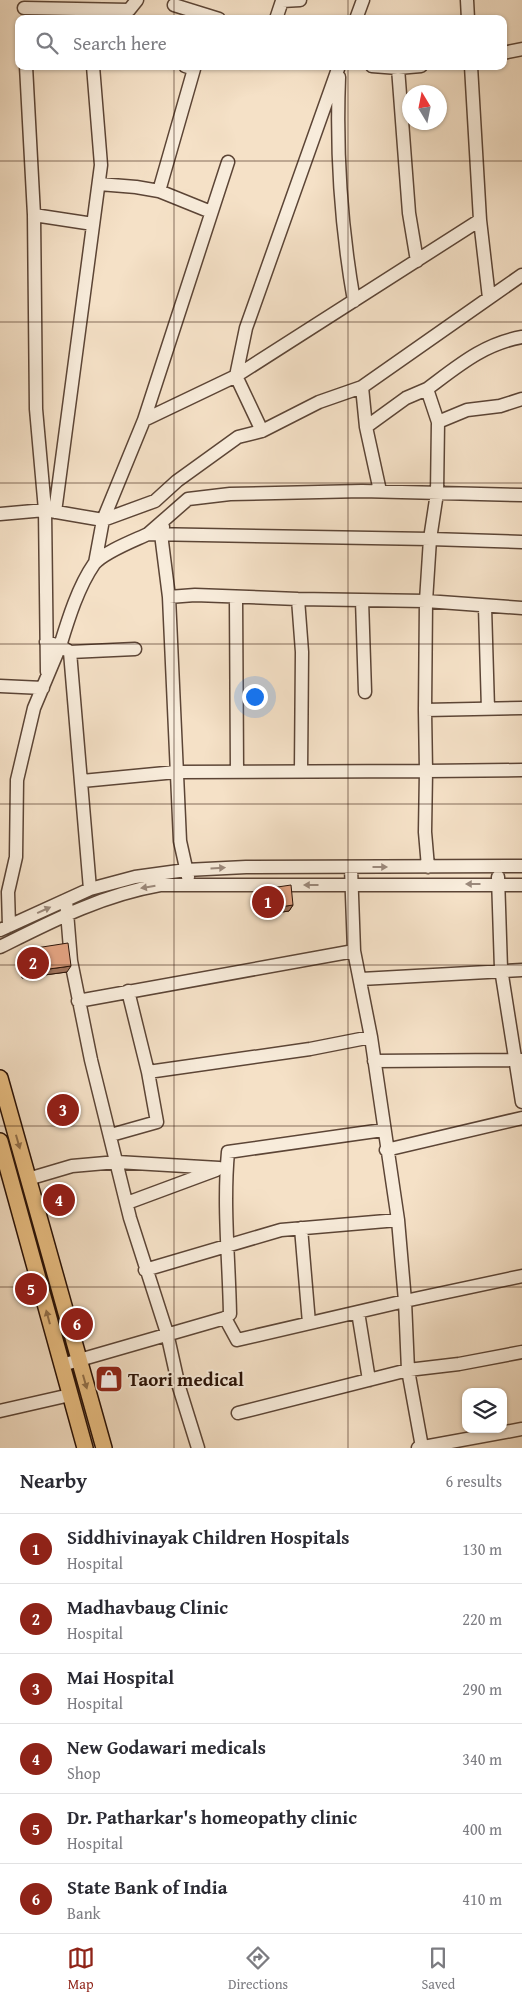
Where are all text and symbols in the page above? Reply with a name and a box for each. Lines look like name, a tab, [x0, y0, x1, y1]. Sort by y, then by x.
search box	[15, 15, 507, 70]
icon: search	[33, 29, 61, 57]
text: Search here	[73, 29, 167, 57]
north arrow	[402, 85, 447, 130]
your location	[242, 684, 268, 710]
one-way arrow	[373, 863, 389, 871]
one-way arrow	[210, 864, 226, 872]
one-way arrow	[465, 880, 481, 888]
one-way arrow	[303, 881, 319, 889]
pin: 1	[252, 883, 284, 921]
one-way arrow	[140, 884, 156, 892]
one-way arrow	[37, 905, 51, 913]
pin: 2	[17, 944, 49, 982]
pin: 3	[47, 1091, 79, 1129]
one-way arrow	[14, 1134, 22, 1149]
pin: 4	[43, 1181, 75, 1219]
pin: 5	[15, 1270, 47, 1308]
pin: 6	[61, 1305, 93, 1343]
one-way arrow	[44, 1309, 52, 1324]
shop icon: Taori medical	[94, 1364, 124, 1394]
place label: Taori medical	[128, 1365, 244, 1393]
one-way arrow	[82, 1375, 90, 1390]
map controls	[462, 1388, 507, 1433]
button: layers	[462, 1388, 507, 1433]
text: Nearby	[20, 1465, 87, 1496]
text: 6 results	[445, 1469, 502, 1493]
text: Siddhivinayak Children Hospitals	[67, 1523, 350, 1551]
text: 1	[32, 1537, 40, 1561]
text: 130 m	[462, 1537, 502, 1561]
text: Hospital	[67, 1551, 123, 1575]
text: Madhavbaug Clinic	[67, 1593, 228, 1621]
text: 2	[32, 1607, 40, 1631]
text: 220 m	[462, 1607, 502, 1631]
text: Hospital	[67, 1621, 123, 1645]
text: Mai Hospital	[67, 1663, 174, 1691]
text: 3	[32, 1677, 40, 1701]
text: 290 m	[462, 1677, 502, 1701]
text: Hospital	[67, 1691, 123, 1715]
text: New Godawari medicals	[67, 1733, 266, 1761]
text: 4	[32, 1747, 40, 1771]
text: 340 m	[462, 1747, 502, 1771]
text: Shop	[67, 1761, 101, 1785]
text: Dr. Patharkar's homeopathy clinic	[67, 1803, 357, 1831]
text: 5	[32, 1817, 40, 1841]
text: 400 m	[462, 1817, 502, 1841]
text: Hospital	[67, 1831, 123, 1855]
text: State Bank of India	[67, 1873, 227, 1901]
text: 6	[32, 1887, 40, 1911]
text: 410 m	[462, 1887, 502, 1911]
text: Bank	[67, 1901, 101, 1925]
tab: Map	[67, 1944, 95, 1994]
tab: Directions	[228, 1944, 288, 1994]
tab: Saved	[421, 1944, 455, 1994]

